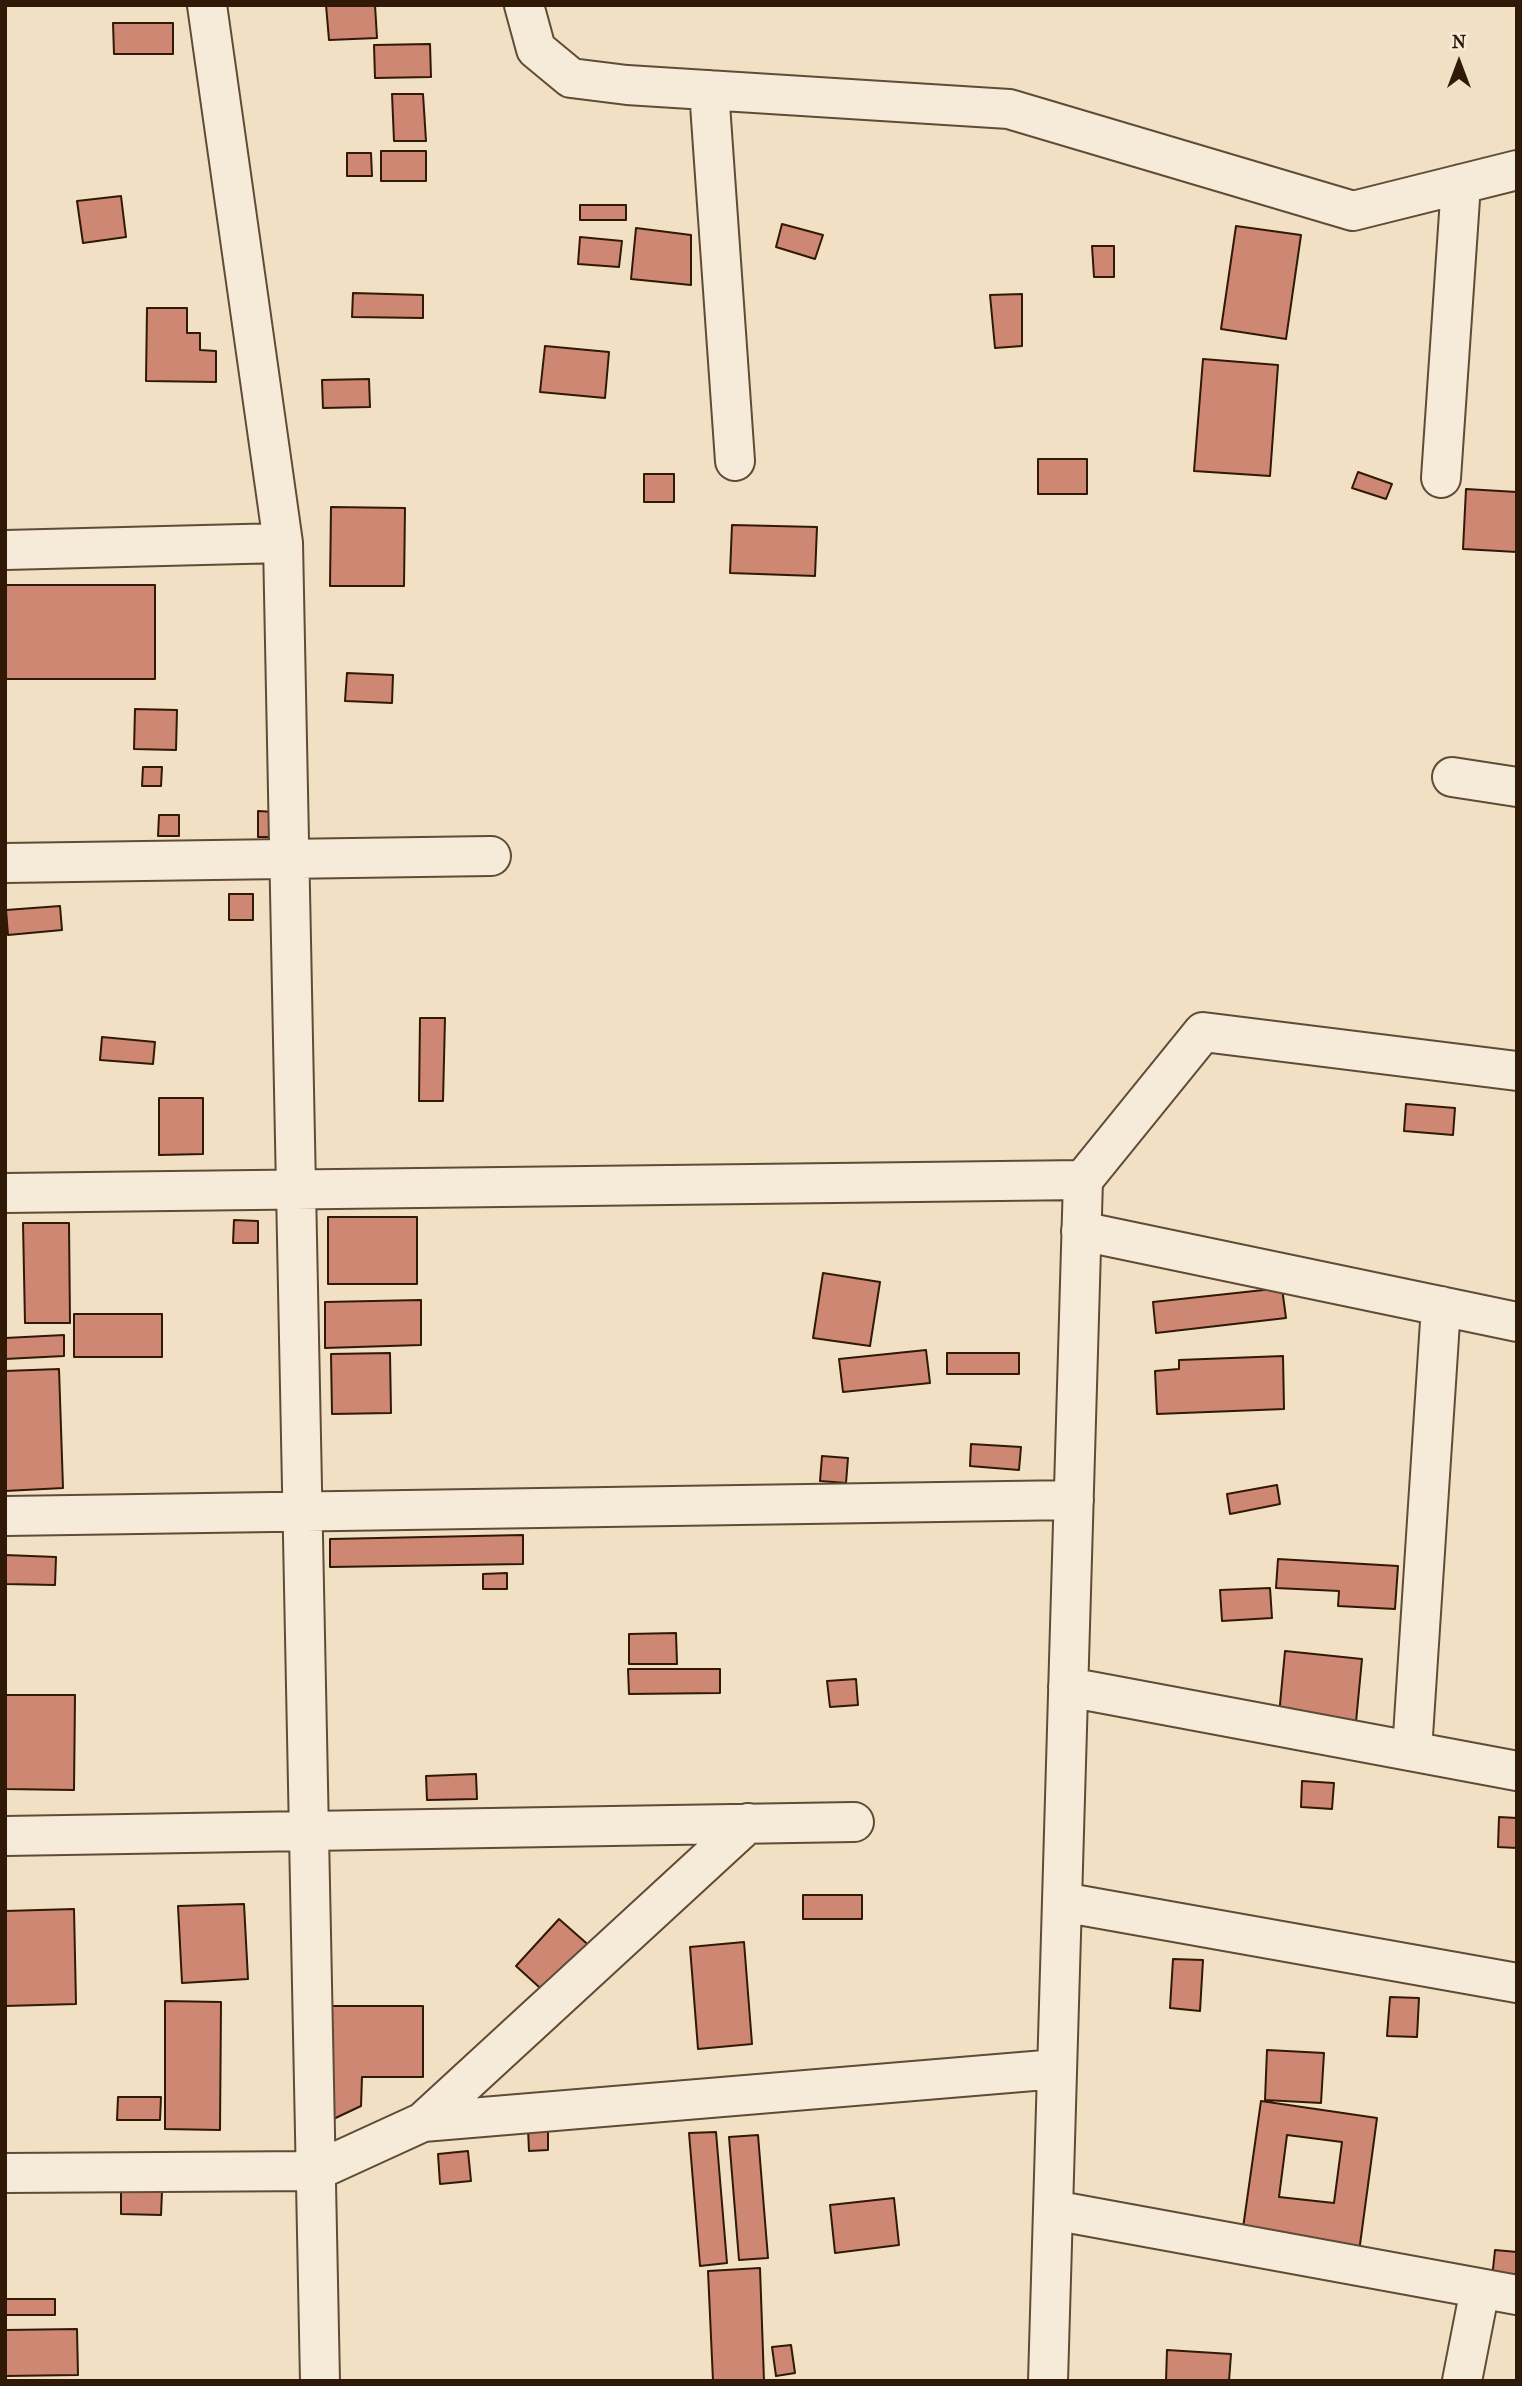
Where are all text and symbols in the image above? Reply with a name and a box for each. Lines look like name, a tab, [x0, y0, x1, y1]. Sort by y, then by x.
north arrow	[1424, 28, 1494, 98]
text: N	[1452, 31, 1466, 53]

